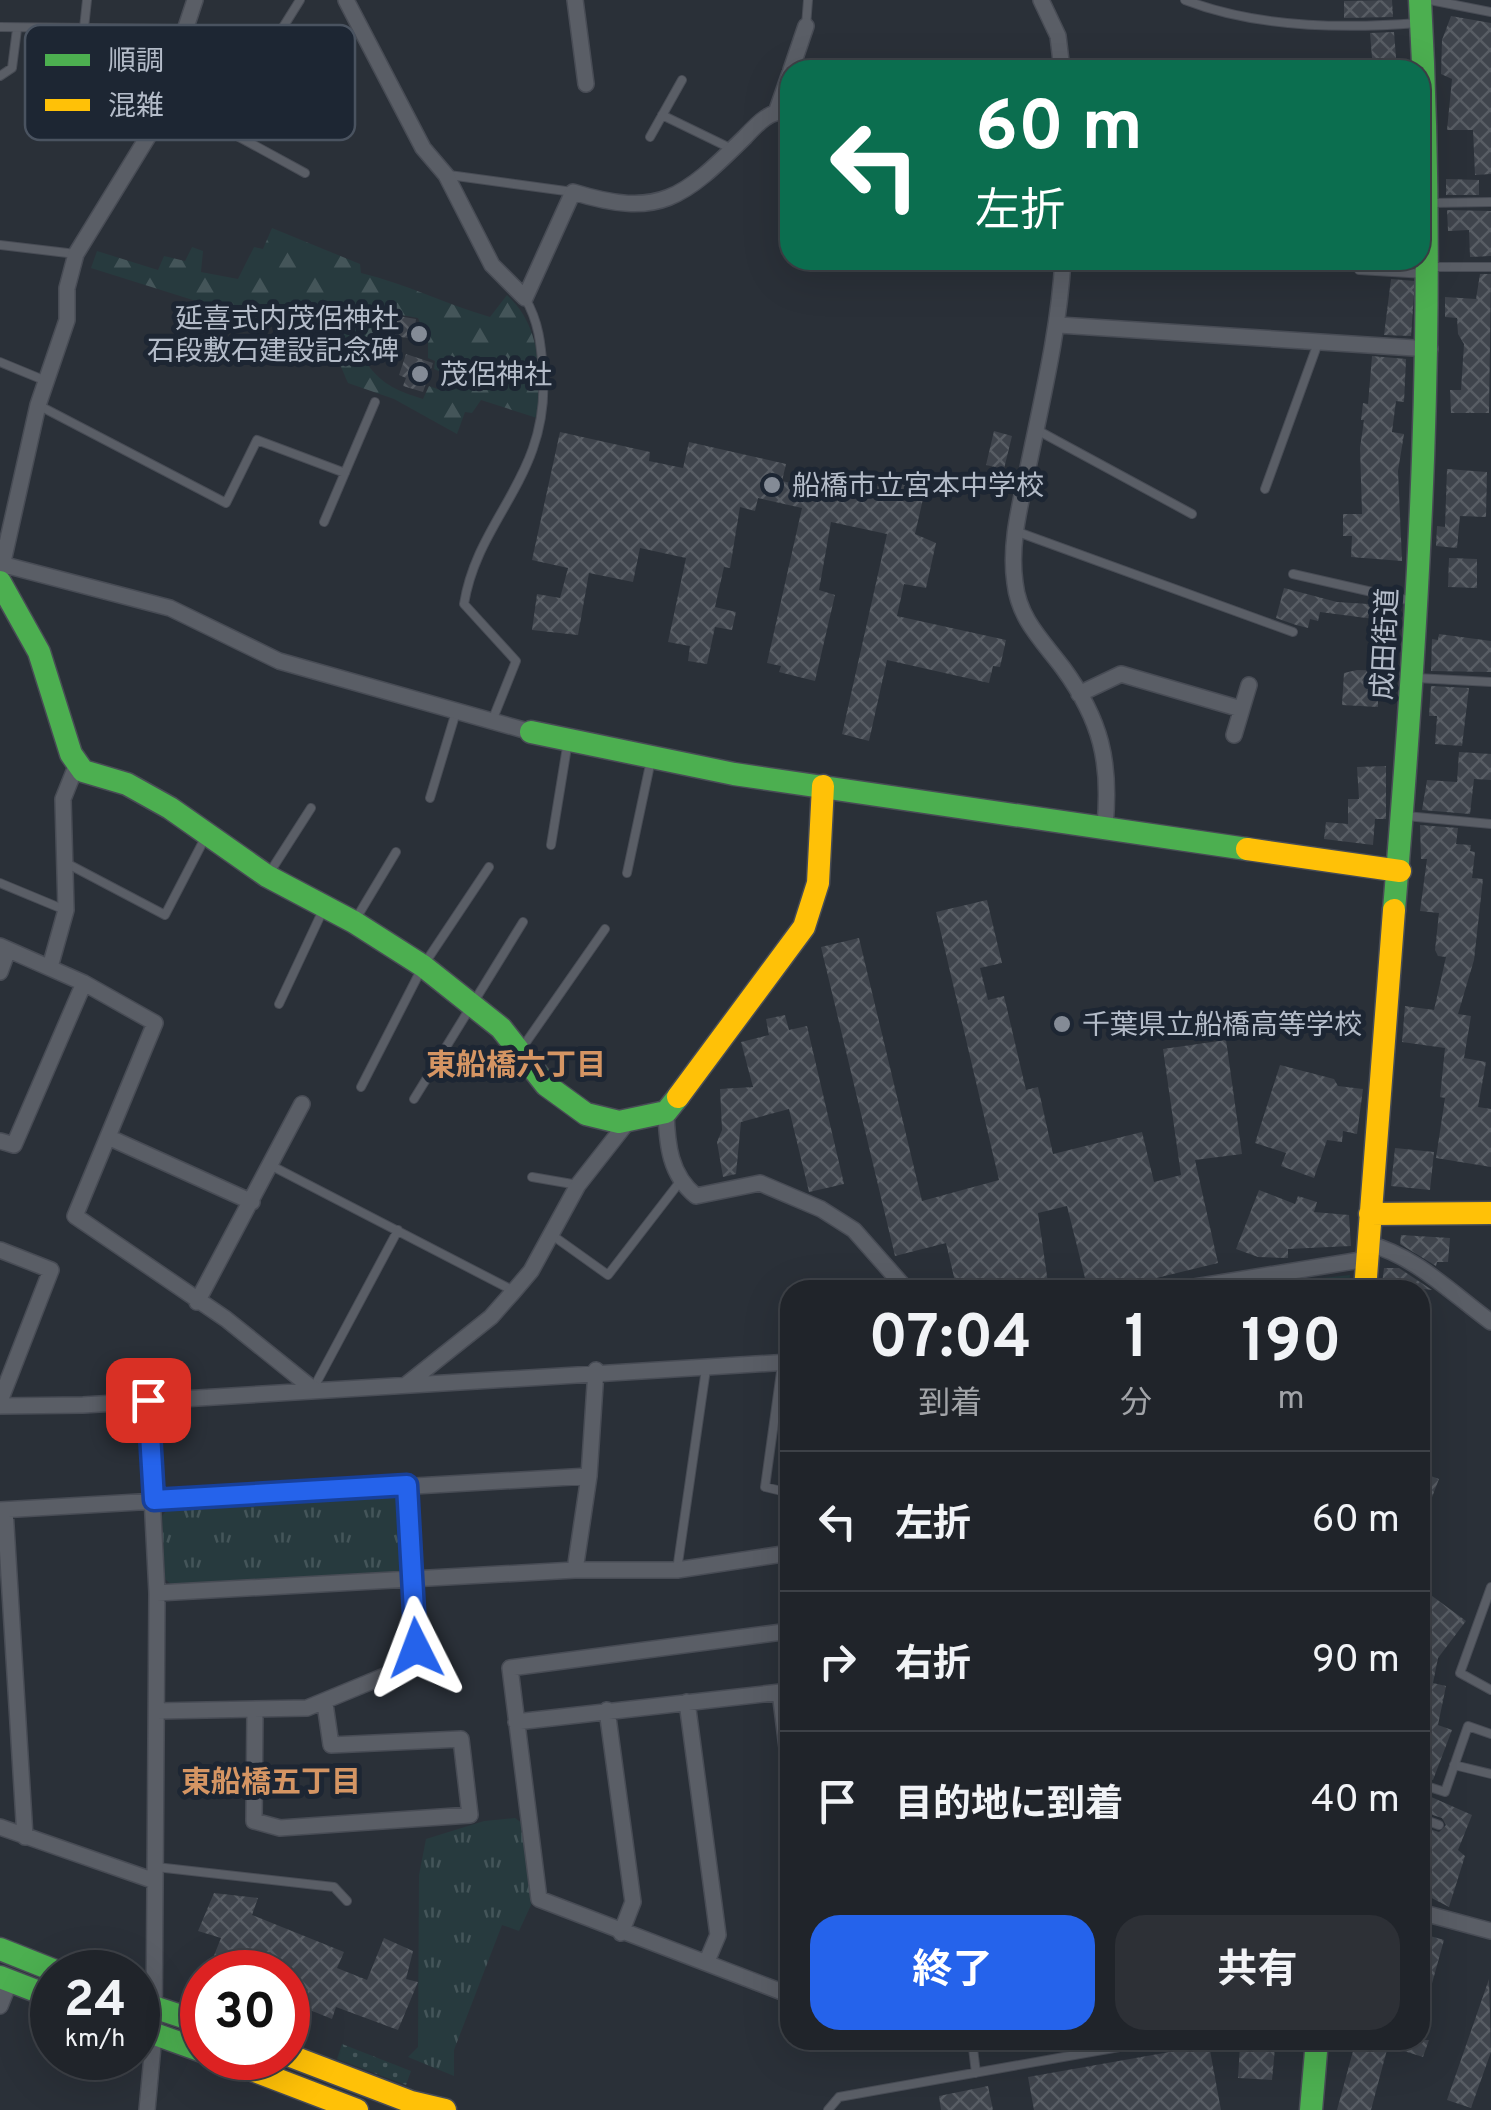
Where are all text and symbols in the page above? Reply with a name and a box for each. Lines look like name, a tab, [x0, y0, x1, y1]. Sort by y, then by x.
legend	[25, 25, 355, 140]
text: 順調	[108, 45, 164, 81]
text: 60 m	[975, 86, 1143, 175]
text: 混雑	[108, 90, 164, 126]
icon: left	[810, 100, 940, 230]
text: 左折	[975, 185, 1065, 242]
place label: 延喜式内茂侶神社 石段敷石建設記念碑	[147, 303, 399, 371]
marker: 延喜式内茂侶神社 石段敷石建設記念碑	[408, 323, 430, 345]
place label: 茂侶神社	[440, 359, 552, 395]
marker: 茂侶神社	[409, 363, 431, 385]
place label: 船橋市立宮本中学校	[792, 470, 1044, 506]
marker: 船橋市立宮本中学校	[761, 474, 783, 496]
street label: 成田街道	[1366, 587, 1408, 701]
place label: 千葉県立船橋高等学校	[1082, 1009, 1362, 1045]
marker: 千葉県立船橋高等学校	[1051, 1013, 1073, 1035]
district label: 東船橋六丁目	[426, 1049, 606, 1086]
text: 07:04	[869, 1303, 1032, 1379]
text: 1	[1124, 1303, 1148, 1379]
text: 190	[1241, 1307, 1341, 1383]
pin	[106, 1358, 191, 1443]
icon: arrive	[121, 1373, 176, 1428]
text: m	[1278, 1380, 1305, 1420]
text: 到着	[918, 1385, 982, 1425]
text: 分	[1120, 1385, 1152, 1425]
icon: left	[810, 1494, 865, 1549]
text: 60 m	[1312, 1497, 1400, 1546]
text: 左折	[895, 1502, 971, 1551]
position arrow	[364, 1596, 468, 1700]
icon: right	[810, 1634, 865, 1689]
text: 90 m	[1312, 1637, 1400, 1686]
text: 右折	[895, 1642, 971, 1691]
district label: 東船橋五丁目	[181, 1766, 361, 1803]
icon: arrive	[810, 1774, 865, 1829]
text: 40 m	[1311, 1777, 1400, 1826]
text: 目的地に到着	[895, 1782, 1123, 1831]
button: 終了	[810, 1915, 1095, 2030]
button: 共有	[1115, 1915, 1400, 2030]
speed limit sign: 30	[180, 1950, 310, 2080]
text: 24	[64, 1971, 126, 2034]
text: km/h	[65, 2024, 125, 2056]

